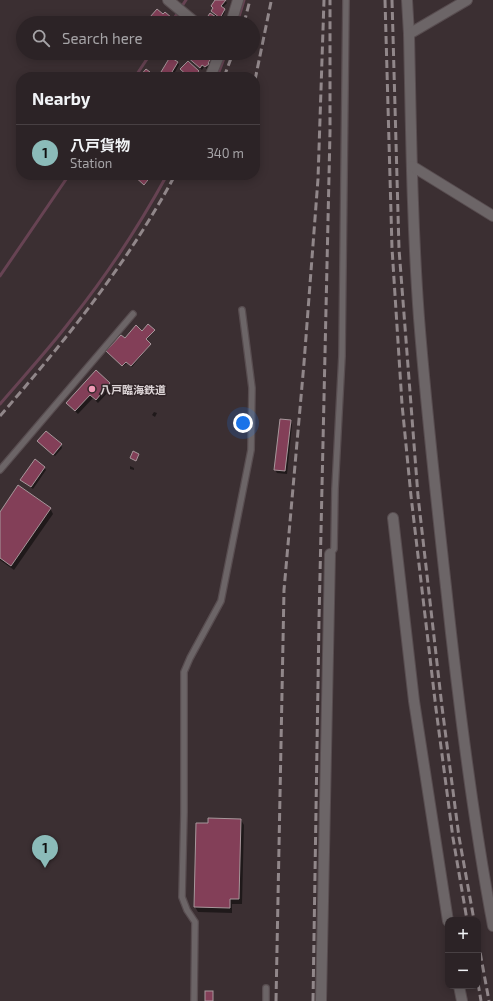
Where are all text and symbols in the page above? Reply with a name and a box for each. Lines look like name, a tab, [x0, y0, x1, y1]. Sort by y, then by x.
search box	[16, 16, 260, 60]
icon: search	[30, 27, 52, 49]
text: Search here	[62, 29, 143, 47]
text: Nearby	[32, 88, 90, 108]
text: 八戸貨物	[70, 136, 130, 154]
text: 1	[42, 145, 48, 161]
text: 340 m	[207, 145, 244, 161]
text: Station	[70, 155, 112, 171]
place label: 八戸臨海鉄道	[100, 383, 166, 396]
marker: 八戸臨海鉄道	[87, 384, 97, 394]
your location	[233, 413, 253, 433]
pin: 1	[32, 835, 58, 868]
map controls	[445, 917, 481, 989]
button: +	[445, 917, 481, 953]
button: −	[445, 953, 481, 989]

